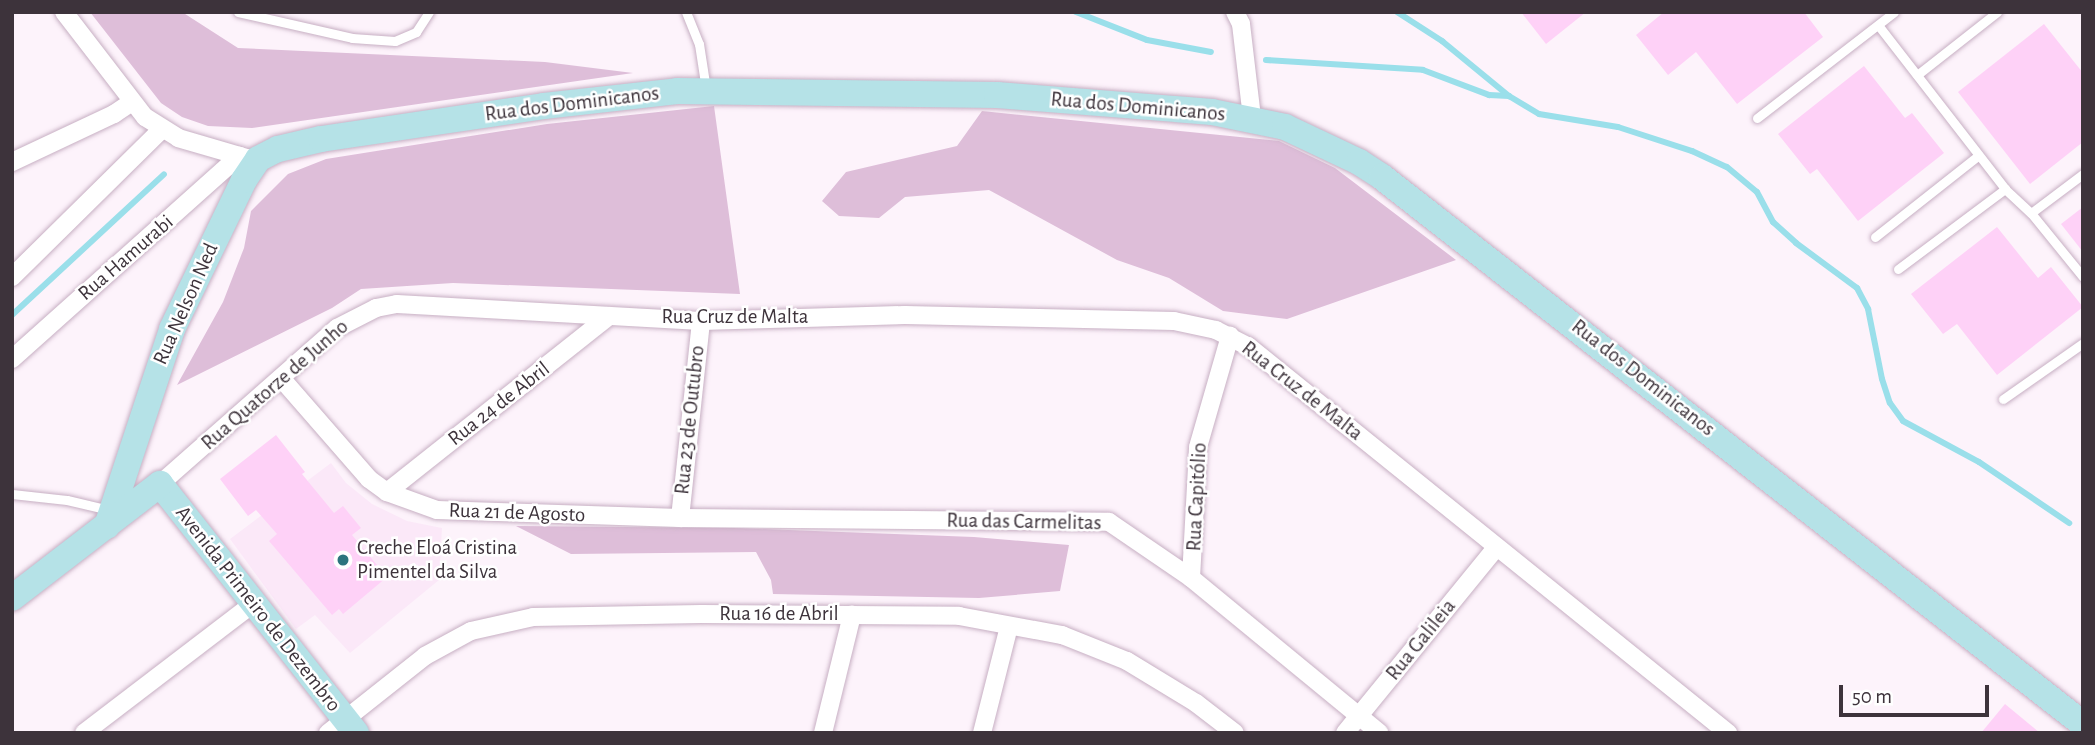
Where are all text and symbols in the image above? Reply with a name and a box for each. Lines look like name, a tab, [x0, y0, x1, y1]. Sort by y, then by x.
street label: Rua dos Dominicanos	[483, 81, 661, 127]
street label: Rua dos Dominicanos	[1050, 87, 1226, 127]
street label: Rua Hamurabi	[73, 210, 179, 306]
street label: Rua Nelson Ned	[148, 239, 224, 369]
street label: Rua Cruz de Malta	[662, 304, 808, 330]
street label: Rua Quatorze de Junho	[196, 314, 354, 456]
street label: Rua dos Dominicanos	[1566, 314, 1720, 442]
street label: Rua Cruz de Malta	[1236, 336, 1368, 446]
street label: Rua 23 de Outubro	[670, 344, 710, 496]
street label: Rua 24 de Abril	[443, 357, 555, 451]
street label: Rua Capitólio	[1182, 442, 1212, 552]
street label: Rua 21 de Agosto	[448, 498, 586, 528]
street label: Avenida Primeiro de Dezembro	[170, 501, 346, 717]
street label: Rua das Carmelitas	[946, 508, 1102, 536]
place label: Creche Eloá Cristina Pimentel da Silva	[357, 535, 517, 585]
marker: Creche Eloá Cristina Pimentel da Silva	[335, 552, 351, 568]
street label: Rua Galileia	[1381, 594, 1461, 686]
street label: Rua 16 de Abril	[719, 601, 839, 627]
scale bar	[1843, 672, 1994, 716]
text: 50 m	[1852, 686, 1892, 707]

